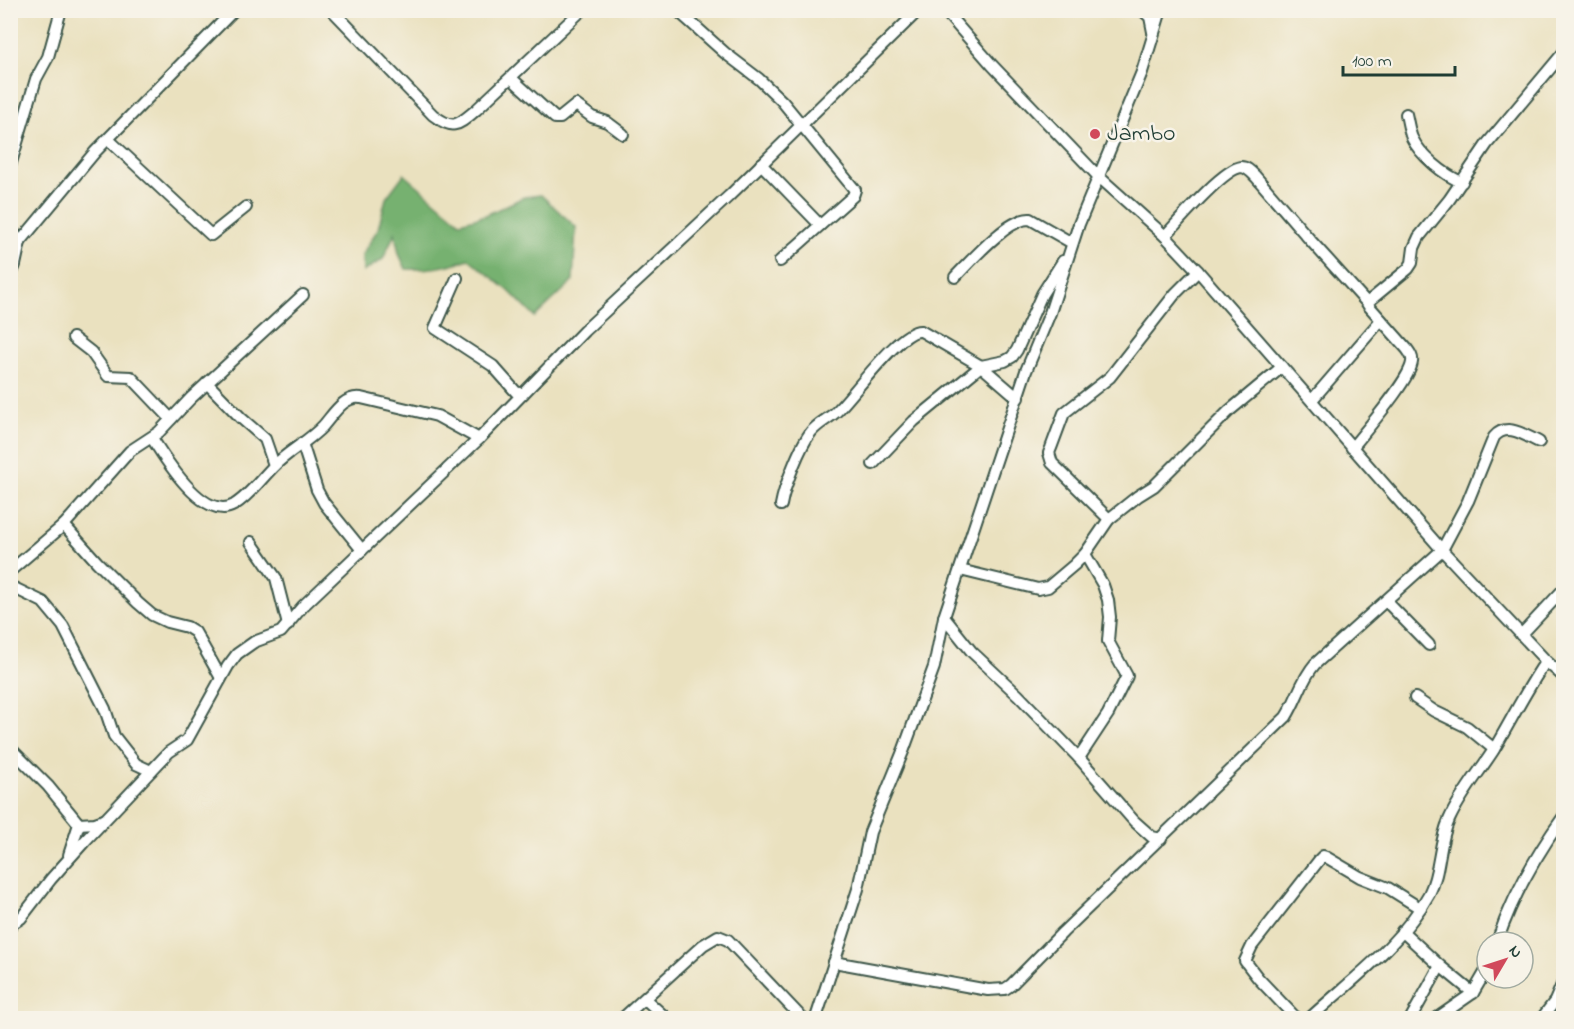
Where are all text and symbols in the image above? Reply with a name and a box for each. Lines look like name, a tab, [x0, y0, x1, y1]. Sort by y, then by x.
scale bar	[1343, 39, 1456, 77]
text: 100 m	[1352, 49, 1392, 75]
place label: Jambo	[1107, 117, 1175, 152]
marker: Jambo	[1088, 127, 1102, 141]
north arrow	[1475, 930, 1535, 990]
text: N	[1502, 940, 1528, 964]

